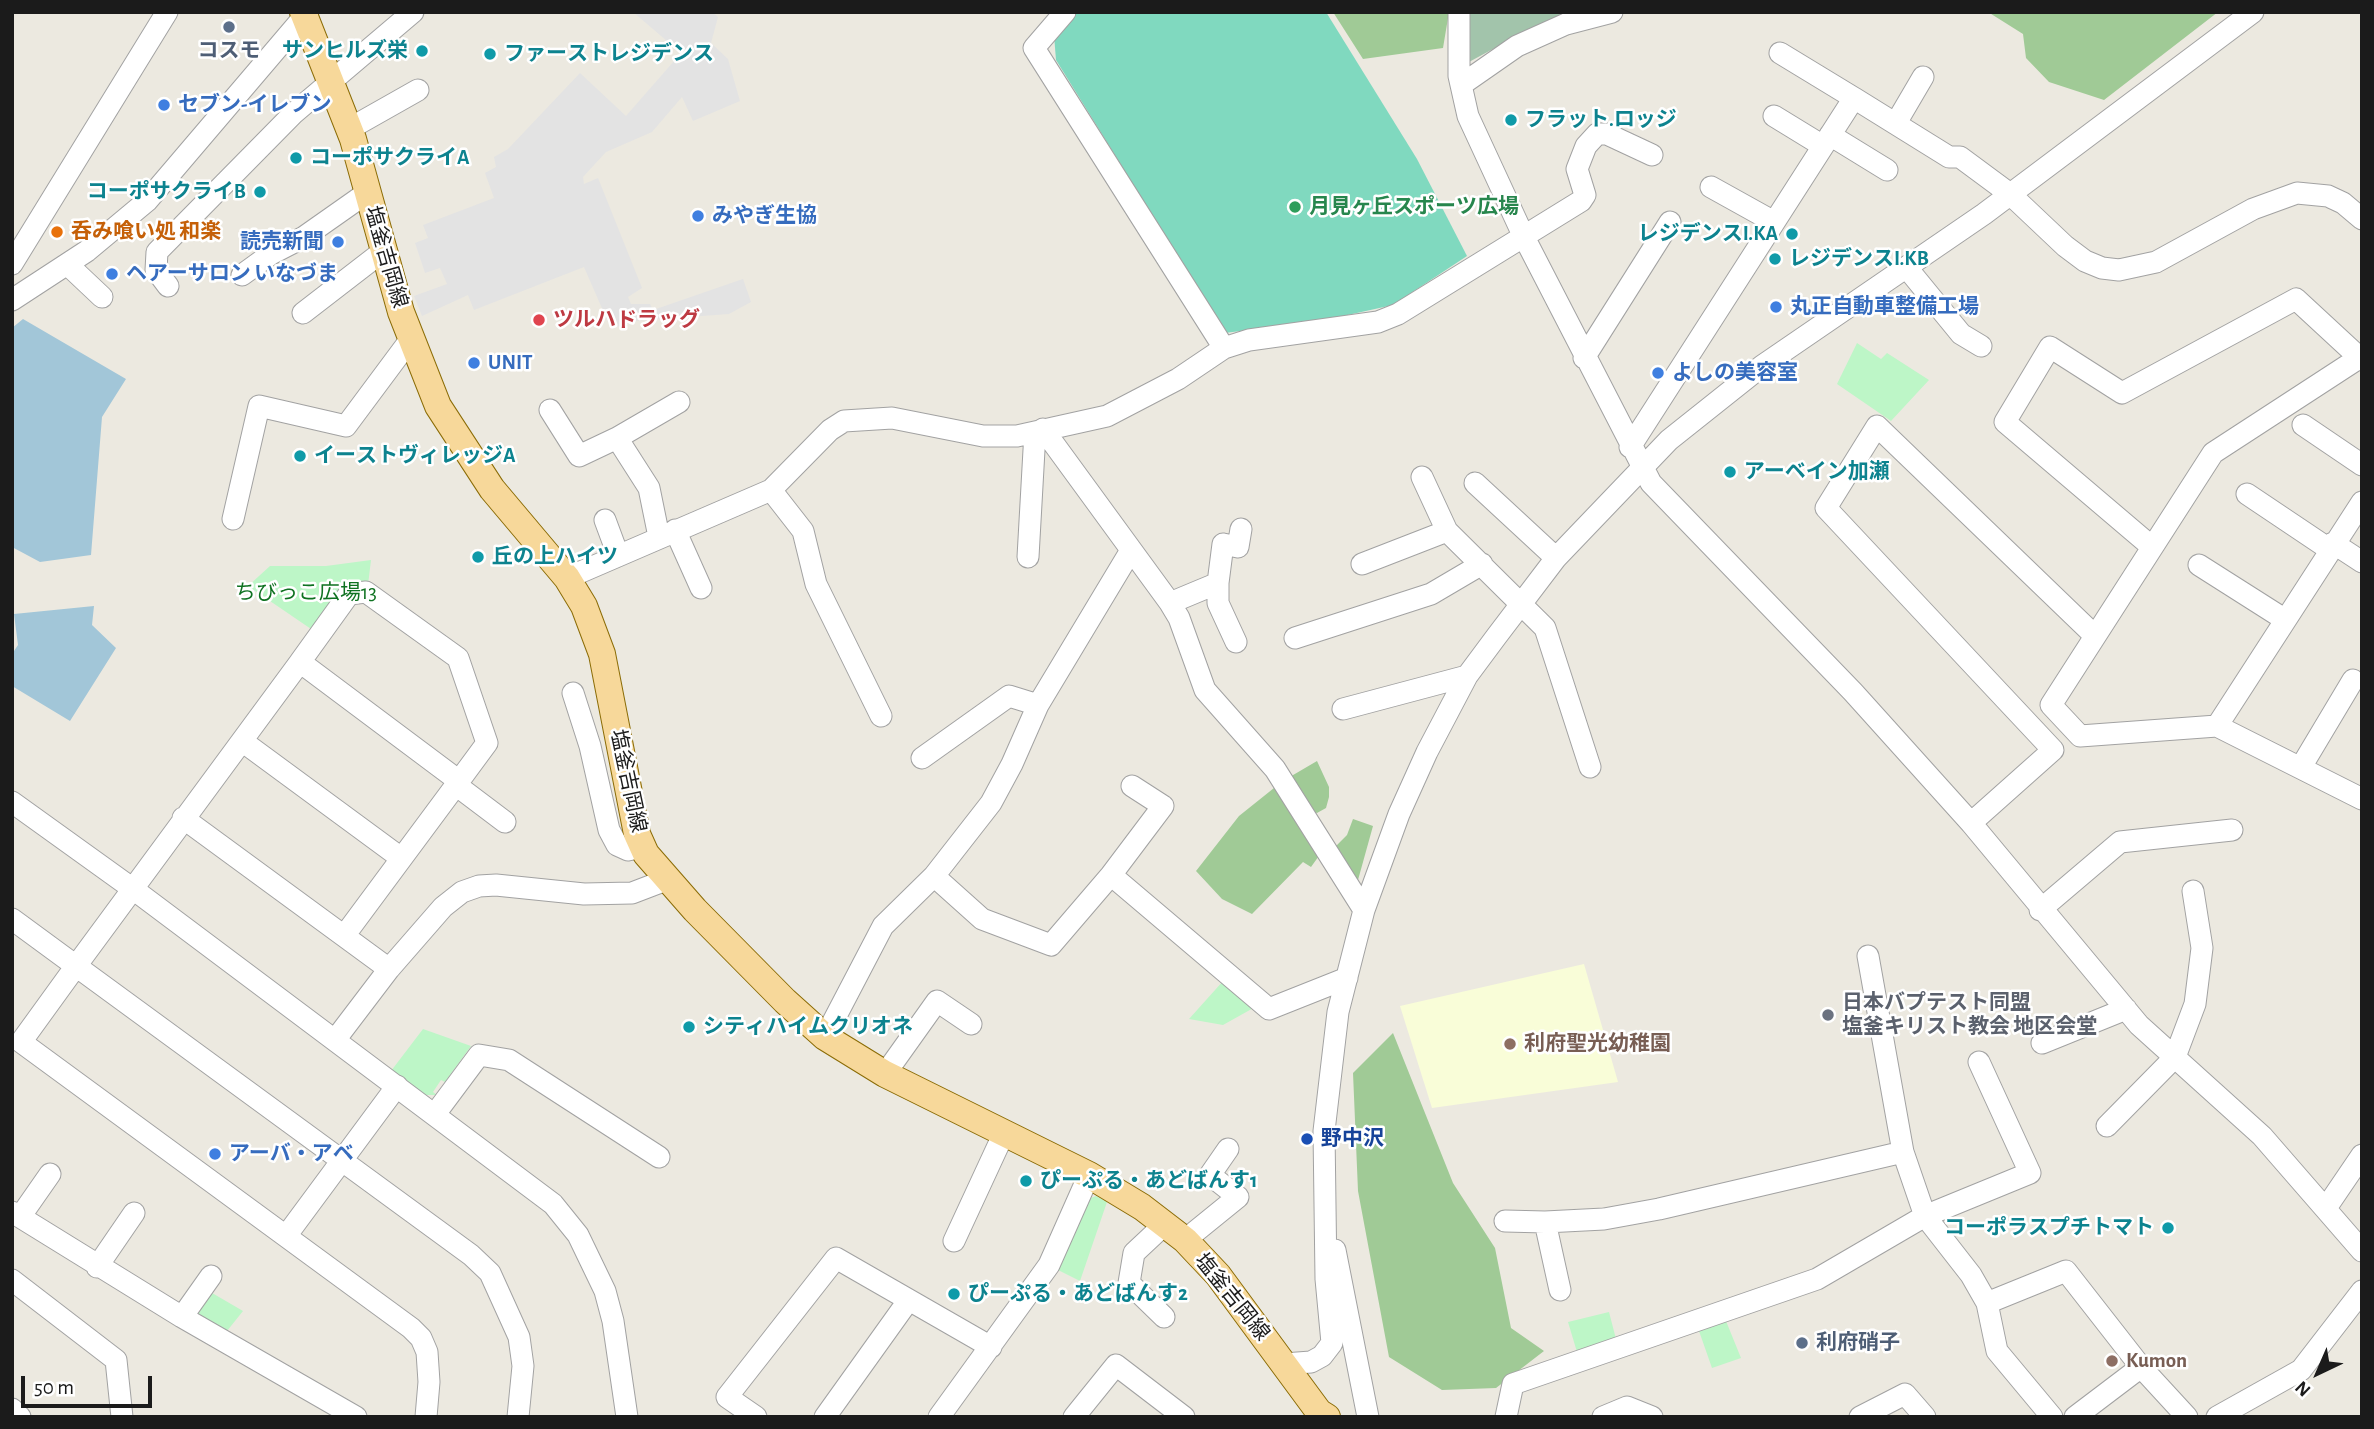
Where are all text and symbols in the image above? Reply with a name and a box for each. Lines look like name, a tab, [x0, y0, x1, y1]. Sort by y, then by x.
marker: コスモ	[221, 19, 237, 35]
place label: コスモ	[198, 38, 260, 64]
place label: サンヒルズ栄	[282, 38, 408, 64]
place label: ファーストレジデンス	[504, 41, 714, 67]
marker: サンヒルズ栄	[414, 43, 430, 59]
marker: ファーストレジデンス	[482, 46, 498, 62]
place label: セブン-イレブン	[178, 92, 331, 118]
marker: セブン-イレブン	[156, 97, 172, 113]
place label: フラット.ロッジ	[1525, 107, 1677, 133]
marker: フラット.ロッジ	[1503, 112, 1519, 128]
place label: コーポサクライA	[310, 145, 470, 171]
marker: コーポサクライA	[288, 150, 304, 166]
place label: コーポサクライB	[87, 179, 246, 205]
marker: コーポサクライB	[252, 184, 268, 200]
place label: 月見ヶ丘スポーツ広場	[1309, 194, 1519, 220]
marker: 月見ヶ丘スポーツ広場	[1287, 199, 1303, 215]
street label: 塩釜吉岡線	[359, 203, 413, 311]
place label: みやぎ生協	[712, 203, 817, 229]
marker: みやぎ生協	[690, 208, 706, 224]
place label: 呑み喰い処 和楽	[71, 219, 221, 245]
place label: レジデンスI.KA	[1638, 221, 1778, 247]
marker: 呑み喰い処 和楽	[49, 224, 65, 240]
marker: レジデンスI.KA	[1784, 226, 1800, 242]
place label: 読売新聞	[240, 229, 324, 255]
marker: 読売新聞	[330, 234, 346, 250]
place label: レジデンスI.KB	[1789, 246, 1929, 272]
marker: レジデンスI.KB	[1767, 251, 1783, 267]
place label: ヘアーサロン いなづま	[126, 261, 338, 287]
marker: ヘアーサロン いなづま	[104, 266, 120, 282]
place label: 丸正自動車整備工場	[1790, 294, 1979, 320]
marker: 丸正自動車整備工場	[1768, 299, 1784, 315]
place label: ツルハドラッグ	[553, 307, 700, 333]
marker: ツルハドラッグ	[531, 312, 547, 328]
place label: UNIT	[488, 350, 533, 376]
marker: UNIT	[466, 355, 482, 371]
place label: よしの美容室	[1672, 360, 1798, 386]
marker: よしの美容室	[1650, 365, 1666, 381]
place label: イーストヴィレッジA	[314, 443, 516, 469]
marker: イーストヴィレッジA	[292, 448, 308, 464]
place label: アーベイン加瀬	[1744, 459, 1890, 485]
marker: アーベイン加瀬	[1722, 464, 1738, 480]
place label: 丘の上ハイツ	[492, 544, 618, 570]
marker: 丘の上ハイツ	[470, 549, 486, 565]
park label: ちびっこ広場13	[235, 580, 377, 606]
street label: 塩釜吉岡線	[605, 727, 651, 835]
place label: 日本バプテスト同盟 塩釜キリスト教会 地区会堂	[1842, 990, 2097, 1040]
marker: 日本バプテスト同盟 塩釜キリスト教会 地区会堂	[1820, 1007, 1836, 1023]
place label: シティハイムクリオネ	[703, 1014, 913, 1040]
marker: シティハイムクリオネ	[681, 1019, 697, 1035]
place label: 利府聖光幼稚園	[1524, 1031, 1671, 1057]
marker: 利府聖光幼稚園	[1502, 1036, 1518, 1052]
place label: 野中沢	[1321, 1126, 1384, 1152]
marker: 野中沢	[1299, 1131, 1315, 1147]
place label: アーバ・アベ	[229, 1141, 354, 1167]
marker: アーバ・アベ	[207, 1146, 223, 1162]
place label: ぴーぷる・あどばんす1	[1040, 1168, 1258, 1194]
marker: ぴーぷる・あどばんす1	[1018, 1173, 1034, 1189]
place label: コーポラスプチトマト	[1944, 1215, 2154, 1241]
marker: コーポラスプチトマト	[2160, 1220, 2176, 1236]
street label: 塩釜吉岡線	[1189, 1248, 1275, 1346]
place label: ぴーぷる・あどばんす2	[968, 1281, 1188, 1307]
marker: ぴーぷる・あどばんす2	[946, 1286, 962, 1302]
place label: 利府硝子	[1816, 1330, 1900, 1356]
marker: 利府硝子	[1794, 1335, 1810, 1351]
north arrow	[2283, 1338, 2353, 1408]
place label: Kumon	[2126, 1348, 2187, 1374]
marker: Kumon	[2104, 1353, 2120, 1369]
scale bar	[24, 1362, 156, 1406]
text: 50 m	[34, 1377, 74, 1398]
text: N	[2292, 1377, 2314, 1400]

